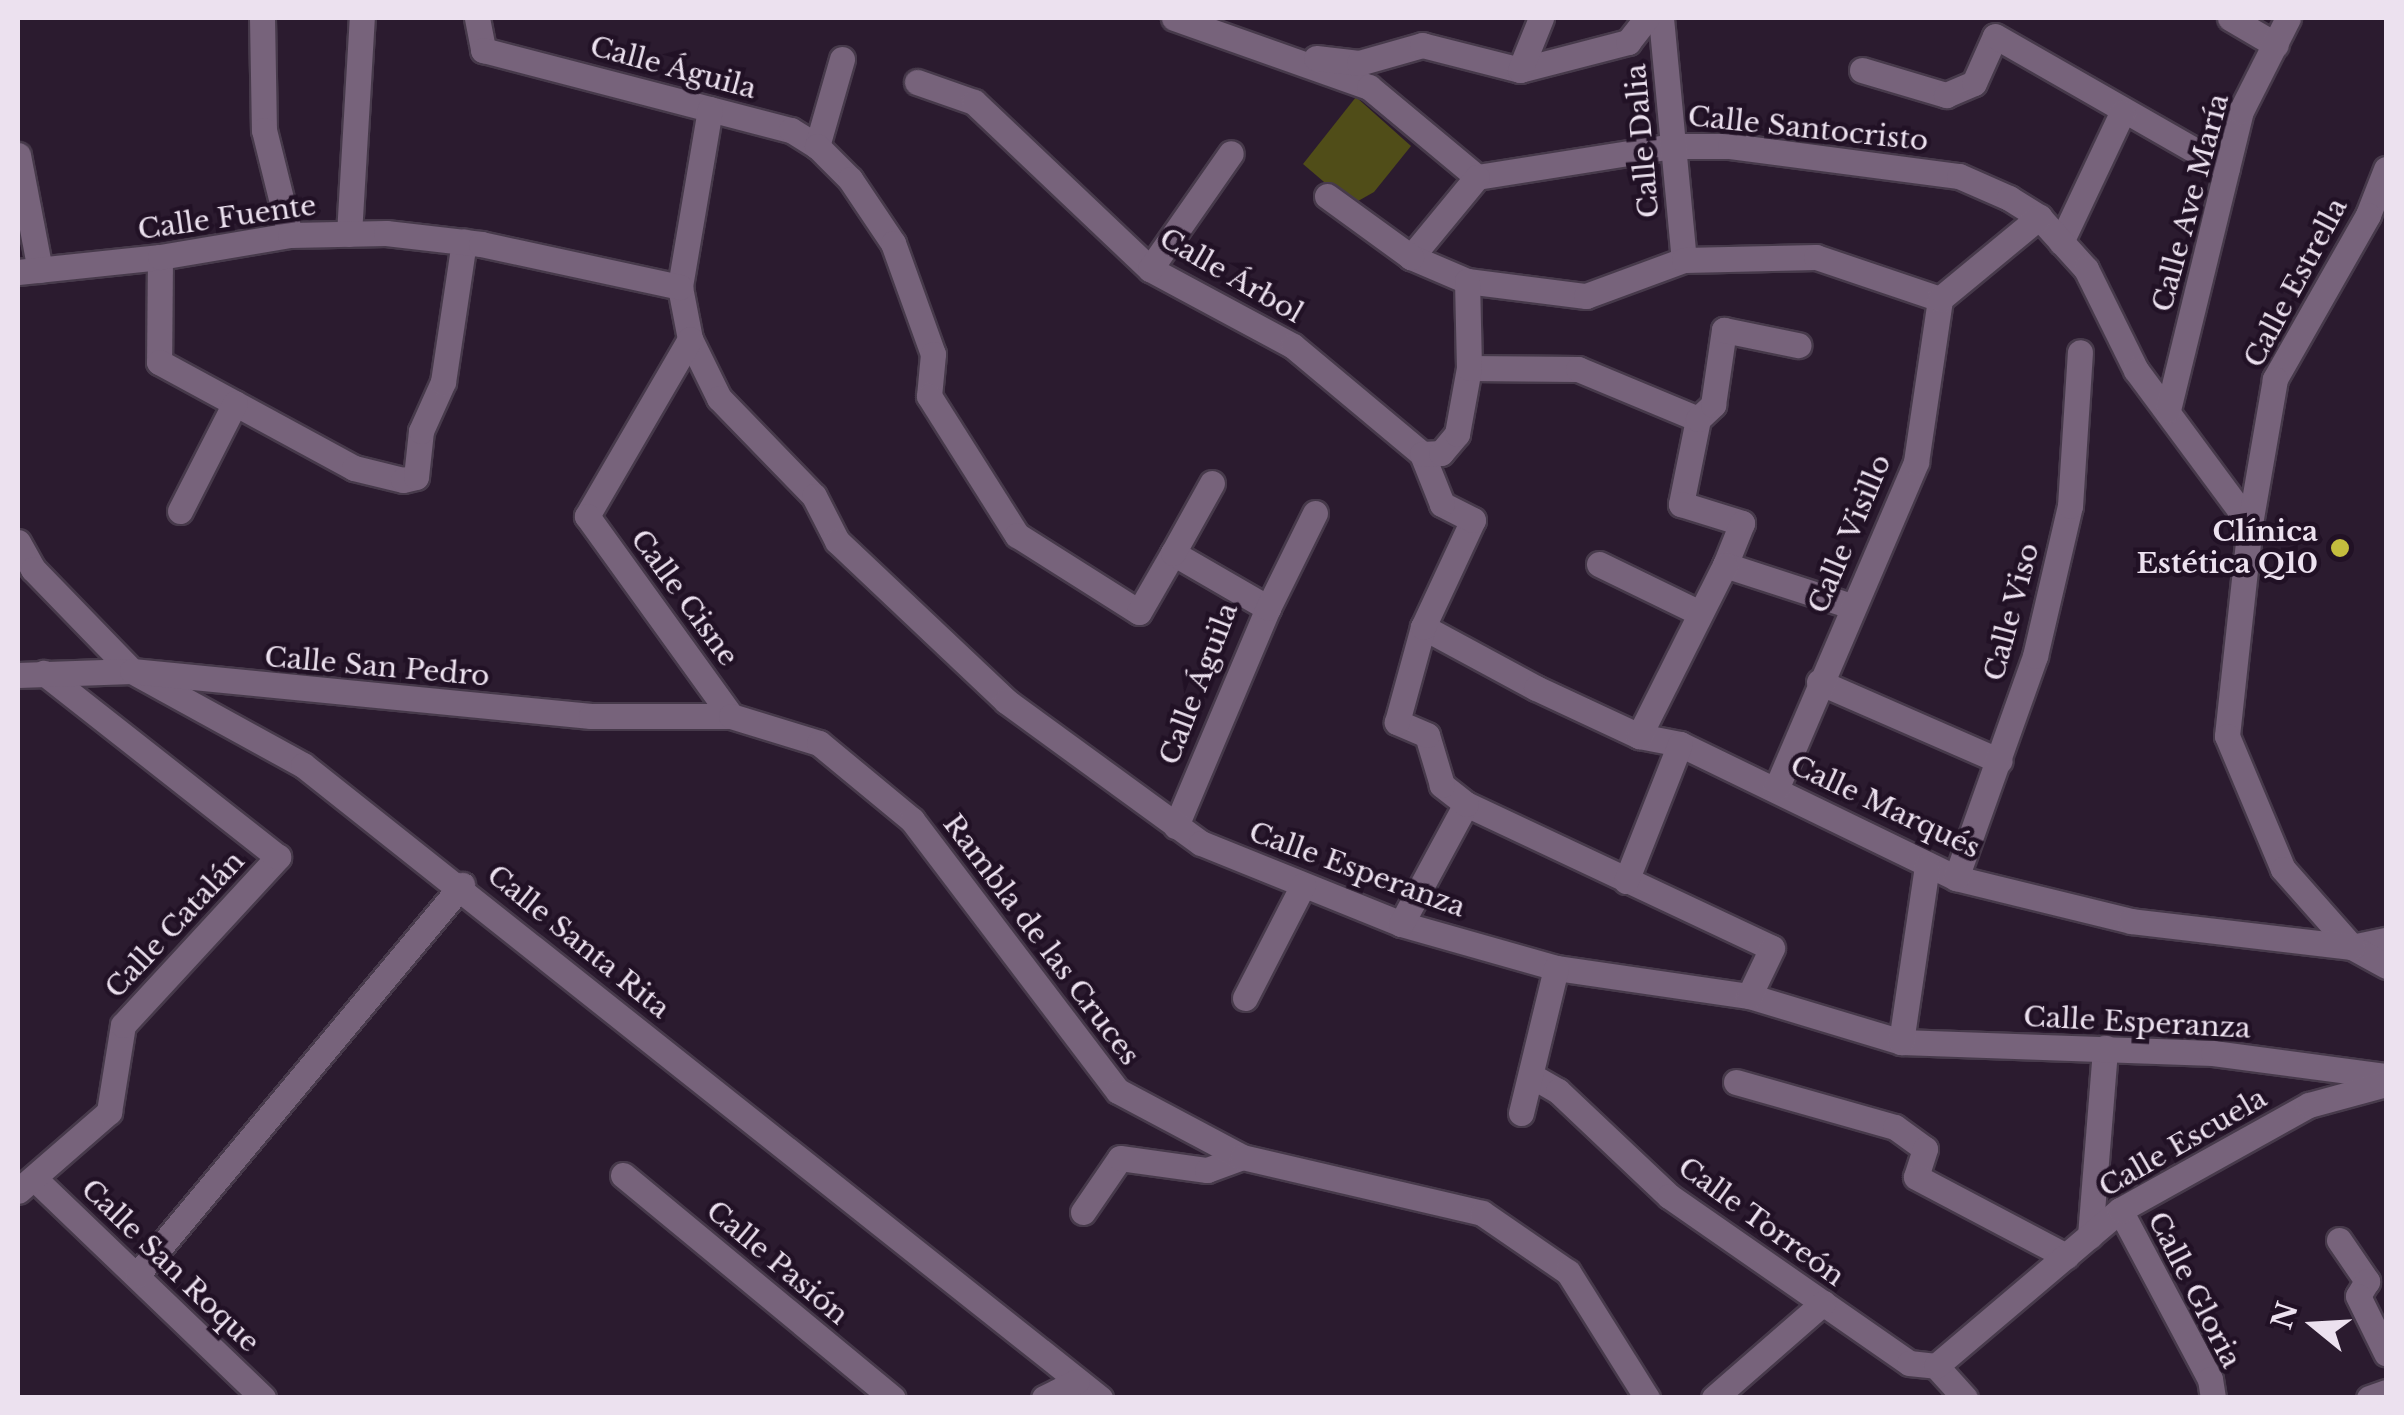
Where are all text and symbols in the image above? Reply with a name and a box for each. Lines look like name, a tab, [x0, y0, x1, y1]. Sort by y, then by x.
street label: Calle Águila	[586, 30, 760, 106]
street label: Calle Dalia	[1620, 63, 1666, 219]
street label: Calle Ave María	[2146, 90, 2236, 316]
street label: Calle Santocristo	[1686, 100, 1930, 158]
street label: Calle Fuente	[136, 189, 318, 247]
street label: Calle Estrella	[2237, 193, 2355, 373]
street label: Calle Árbol	[1153, 221, 1309, 331]
street label: Calle Visillo	[1801, 449, 1899, 619]
place label: Clínica Estética Q10	[2136, 515, 2318, 581]
street label: Calle Cisne	[623, 523, 745, 673]
marker: Clínica Estética Q10	[2327, 535, 2353, 561]
street label: Calle Viso	[1977, 539, 2047, 685]
street label: Calle Águila	[1153, 598, 1245, 770]
street label: Calle San Pedro	[263, 640, 491, 694]
street label: Calle Marqués	[1785, 748, 1985, 866]
street label: Rambla de las Cruces	[936, 808, 1146, 1072]
street label: Calle Esperanza	[1244, 815, 1470, 925]
street label: Calle Catalán	[99, 845, 251, 1005]
street label: Calle Santa Rita	[480, 858, 676, 1026]
street label: Calle Esperanza	[2022, 1000, 2252, 1046]
street label: Calle Escuela	[2093, 1082, 2273, 1204]
street label: Calle Torreón	[1671, 1150, 1851, 1294]
street label: Calle San Roque	[74, 1173, 266, 1359]
street label: Calle Pasión	[699, 1194, 855, 1332]
street label: Calle Gloria	[2140, 1206, 2248, 1374]
north arrow	[2264, 1275, 2364, 1375]
text: N	[2264, 1298, 2306, 1334]

